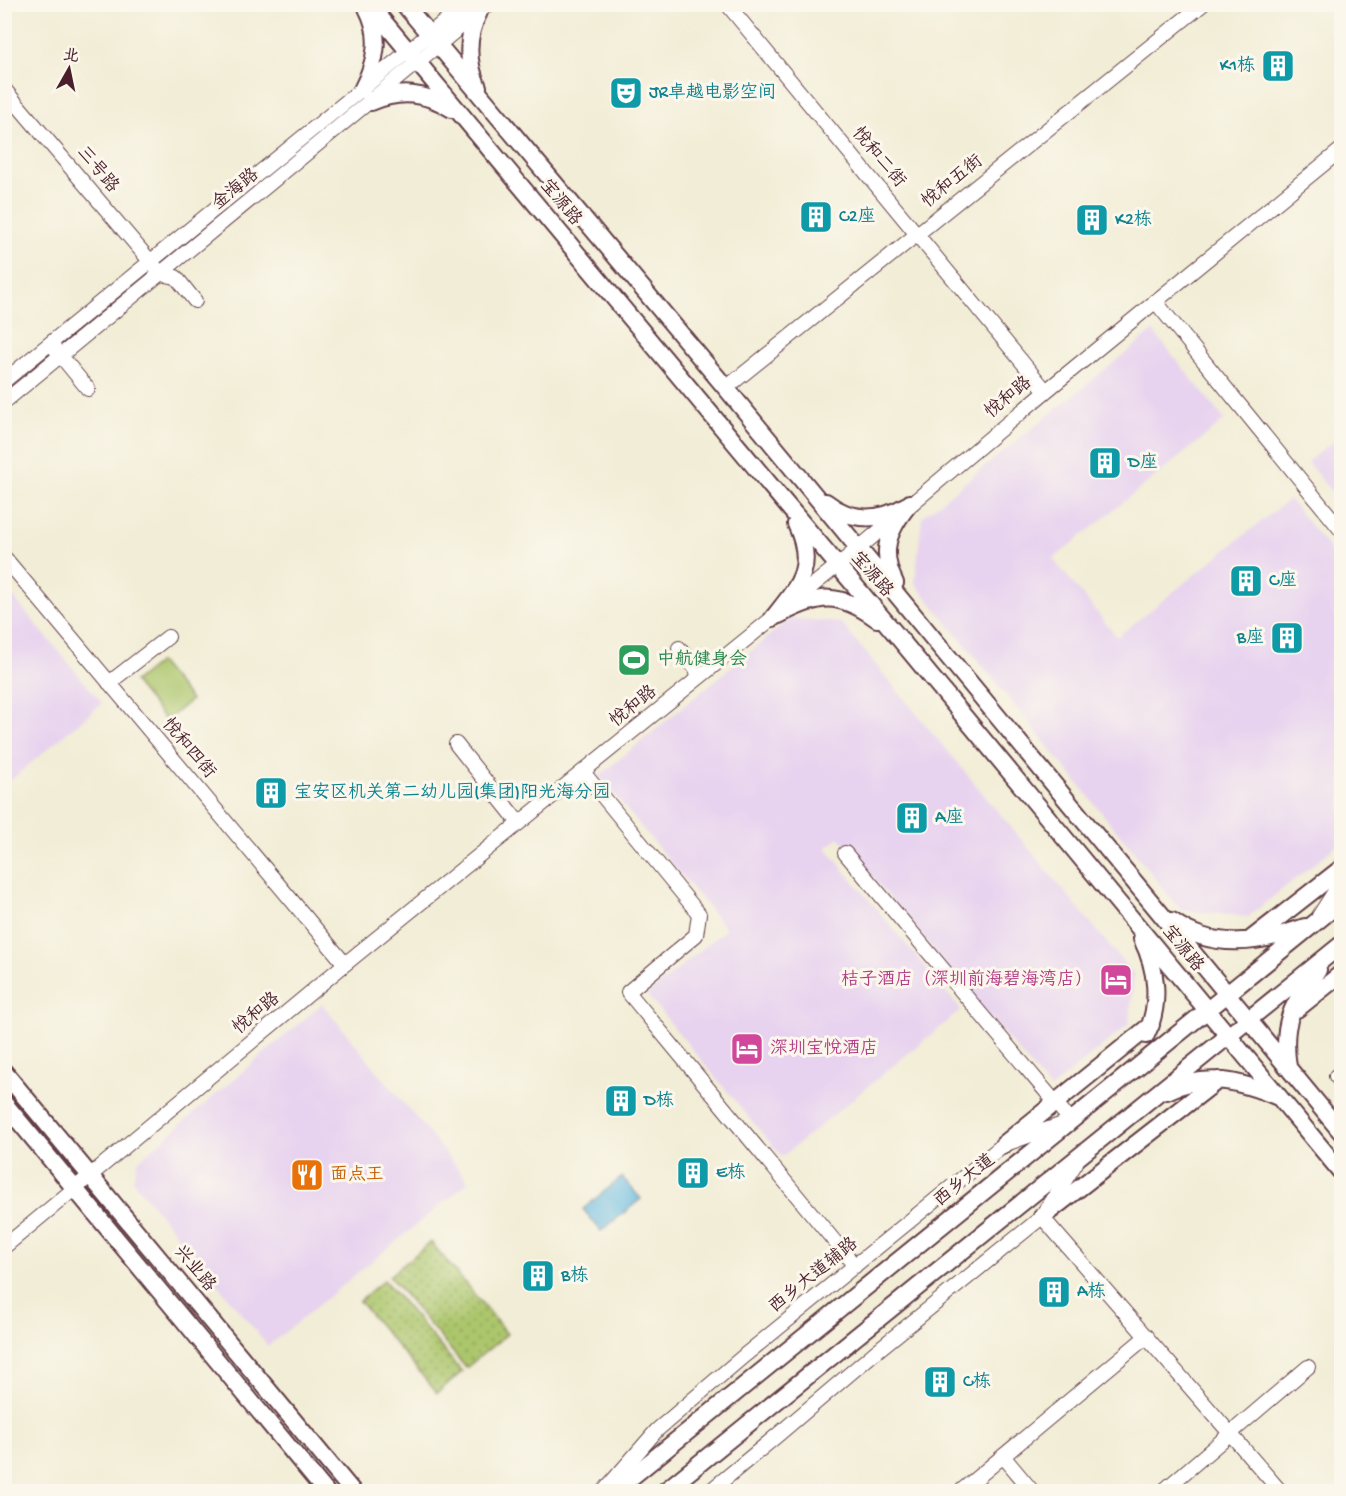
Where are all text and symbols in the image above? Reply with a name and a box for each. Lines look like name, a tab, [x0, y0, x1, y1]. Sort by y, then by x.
north arrow	[39, 39, 99, 99]
text: 北	[61, 46, 80, 68]
building icon: K1栋	[1260, 48, 1296, 84]
place label: K1栋	[1220, 55, 1255, 77]
theatre icon: JR卓越电影空间	[608, 75, 644, 111]
place label: JR卓越电影空间	[649, 82, 776, 104]
street label: 悦和二街	[847, 123, 910, 192]
street label: 三号路	[72, 142, 123, 197]
street label: 悦和五街	[918, 150, 988, 213]
street label: 金海路	[208, 164, 264, 215]
street label: 宝源路	[535, 175, 586, 230]
building icon: C2座	[798, 199, 834, 235]
building icon: K2栋	[1074, 202, 1110, 238]
place label: C2座	[839, 206, 876, 228]
place label: K2栋	[1115, 209, 1152, 231]
street label: 悦和路	[981, 372, 1036, 423]
building icon: D座	[1087, 445, 1123, 481]
place label: D座	[1127, 452, 1158, 474]
street label: 宝源路	[845, 547, 897, 602]
building icon: C座	[1228, 563, 1264, 599]
place label: C座	[1269, 570, 1297, 592]
building icon: B座	[1269, 620, 1305, 656]
place label: B座	[1236, 627, 1264, 649]
sports icon: 中航健身会	[616, 642, 652, 678]
place label: 中航健身会	[657, 649, 747, 671]
street label: 悦和路	[606, 681, 662, 732]
street label: 悦和四街	[157, 714, 220, 783]
building icon: 宝安区机关第二幼儿园(集团)阳光海分园	[253, 775, 289, 811]
place label: 宝安区机关第二幼儿园(集团)阳光海分园	[294, 782, 610, 804]
building icon: A座	[894, 800, 930, 836]
place label: A座	[935, 807, 964, 829]
street label: 宝源路	[1157, 921, 1208, 977]
hotel icon: 桔子酒店（深圳前海碧海湾店）	[1098, 962, 1134, 998]
place label: 桔子酒店（深圳前海碧海湾店）	[841, 969, 1093, 991]
street label: 悦和路	[229, 988, 284, 1039]
hotel icon: 深圳宝悦酒店	[729, 1031, 765, 1067]
place label: 深圳宝悦酒店	[770, 1038, 878, 1060]
building icon: D栋	[603, 1083, 639, 1119]
place label: D栋	[643, 1090, 674, 1112]
street label: 西乡大道	[930, 1149, 1000, 1212]
building icon: E栋	[675, 1155, 711, 1191]
restaurant icon: 面点王	[289, 1157, 325, 1193]
place label: E栋	[716, 1162, 745, 1184]
place label: 面点王	[330, 1164, 384, 1186]
street label: 西乡大道辅路	[765, 1233, 863, 1318]
street label: 兴业路	[169, 1241, 220, 1296]
building icon: B栋	[520, 1258, 556, 1294]
place label: B栋	[560, 1265, 588, 1287]
building icon: A栋	[1036, 1274, 1072, 1310]
place label: A栋	[1077, 1281, 1106, 1303]
building icon: C栋	[922, 1364, 958, 1400]
place label: C栋	[963, 1371, 991, 1393]

